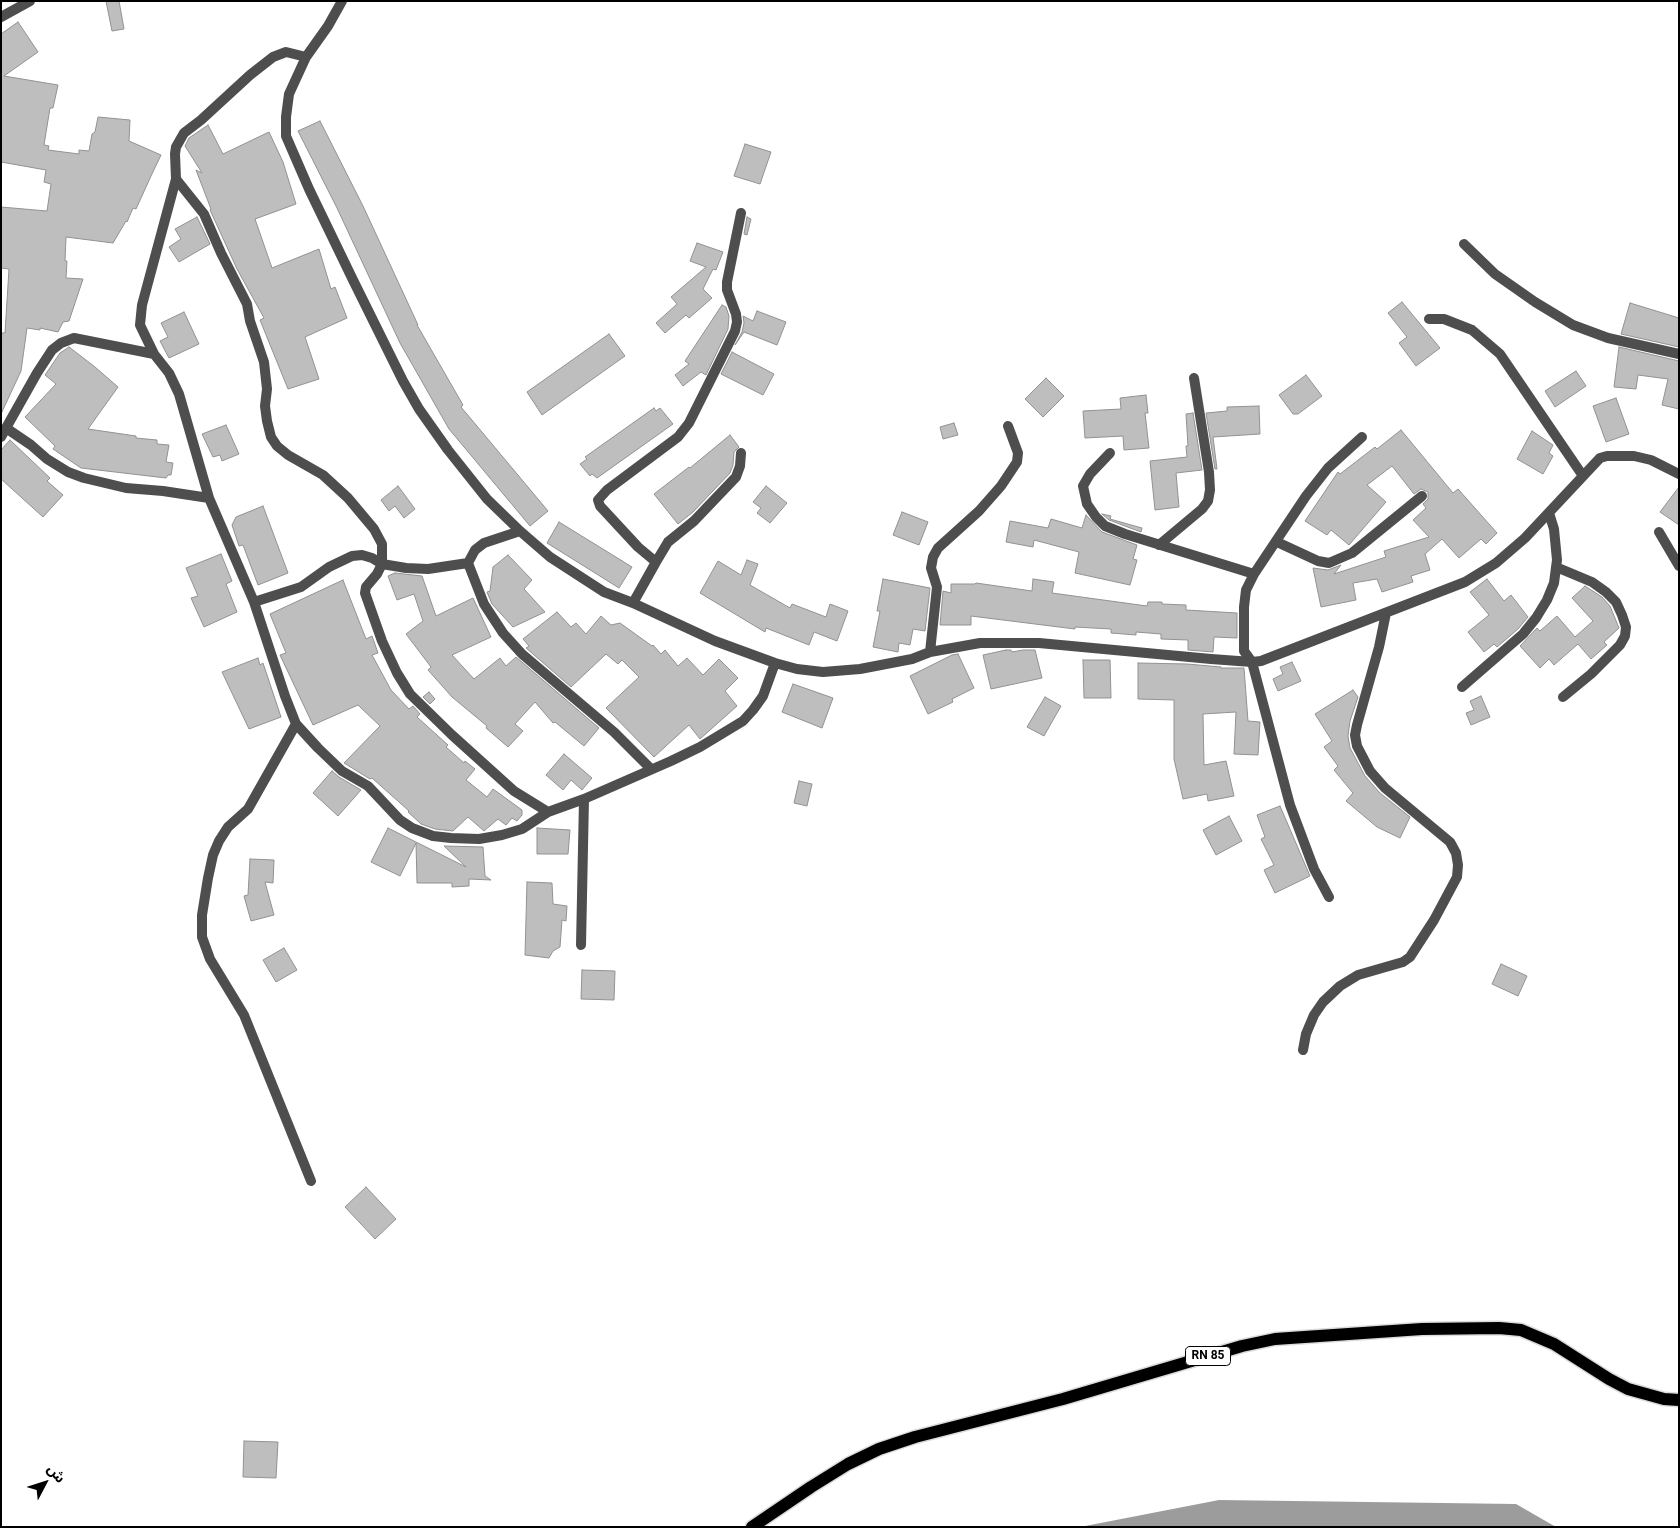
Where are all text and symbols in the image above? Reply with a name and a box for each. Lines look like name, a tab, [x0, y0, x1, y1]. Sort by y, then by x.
road number: RN 85	[1186, 1346, 1230, 1365]
north arrow	[20, 1458, 70, 1508]
text: ش	[44, 1461, 69, 1486]

